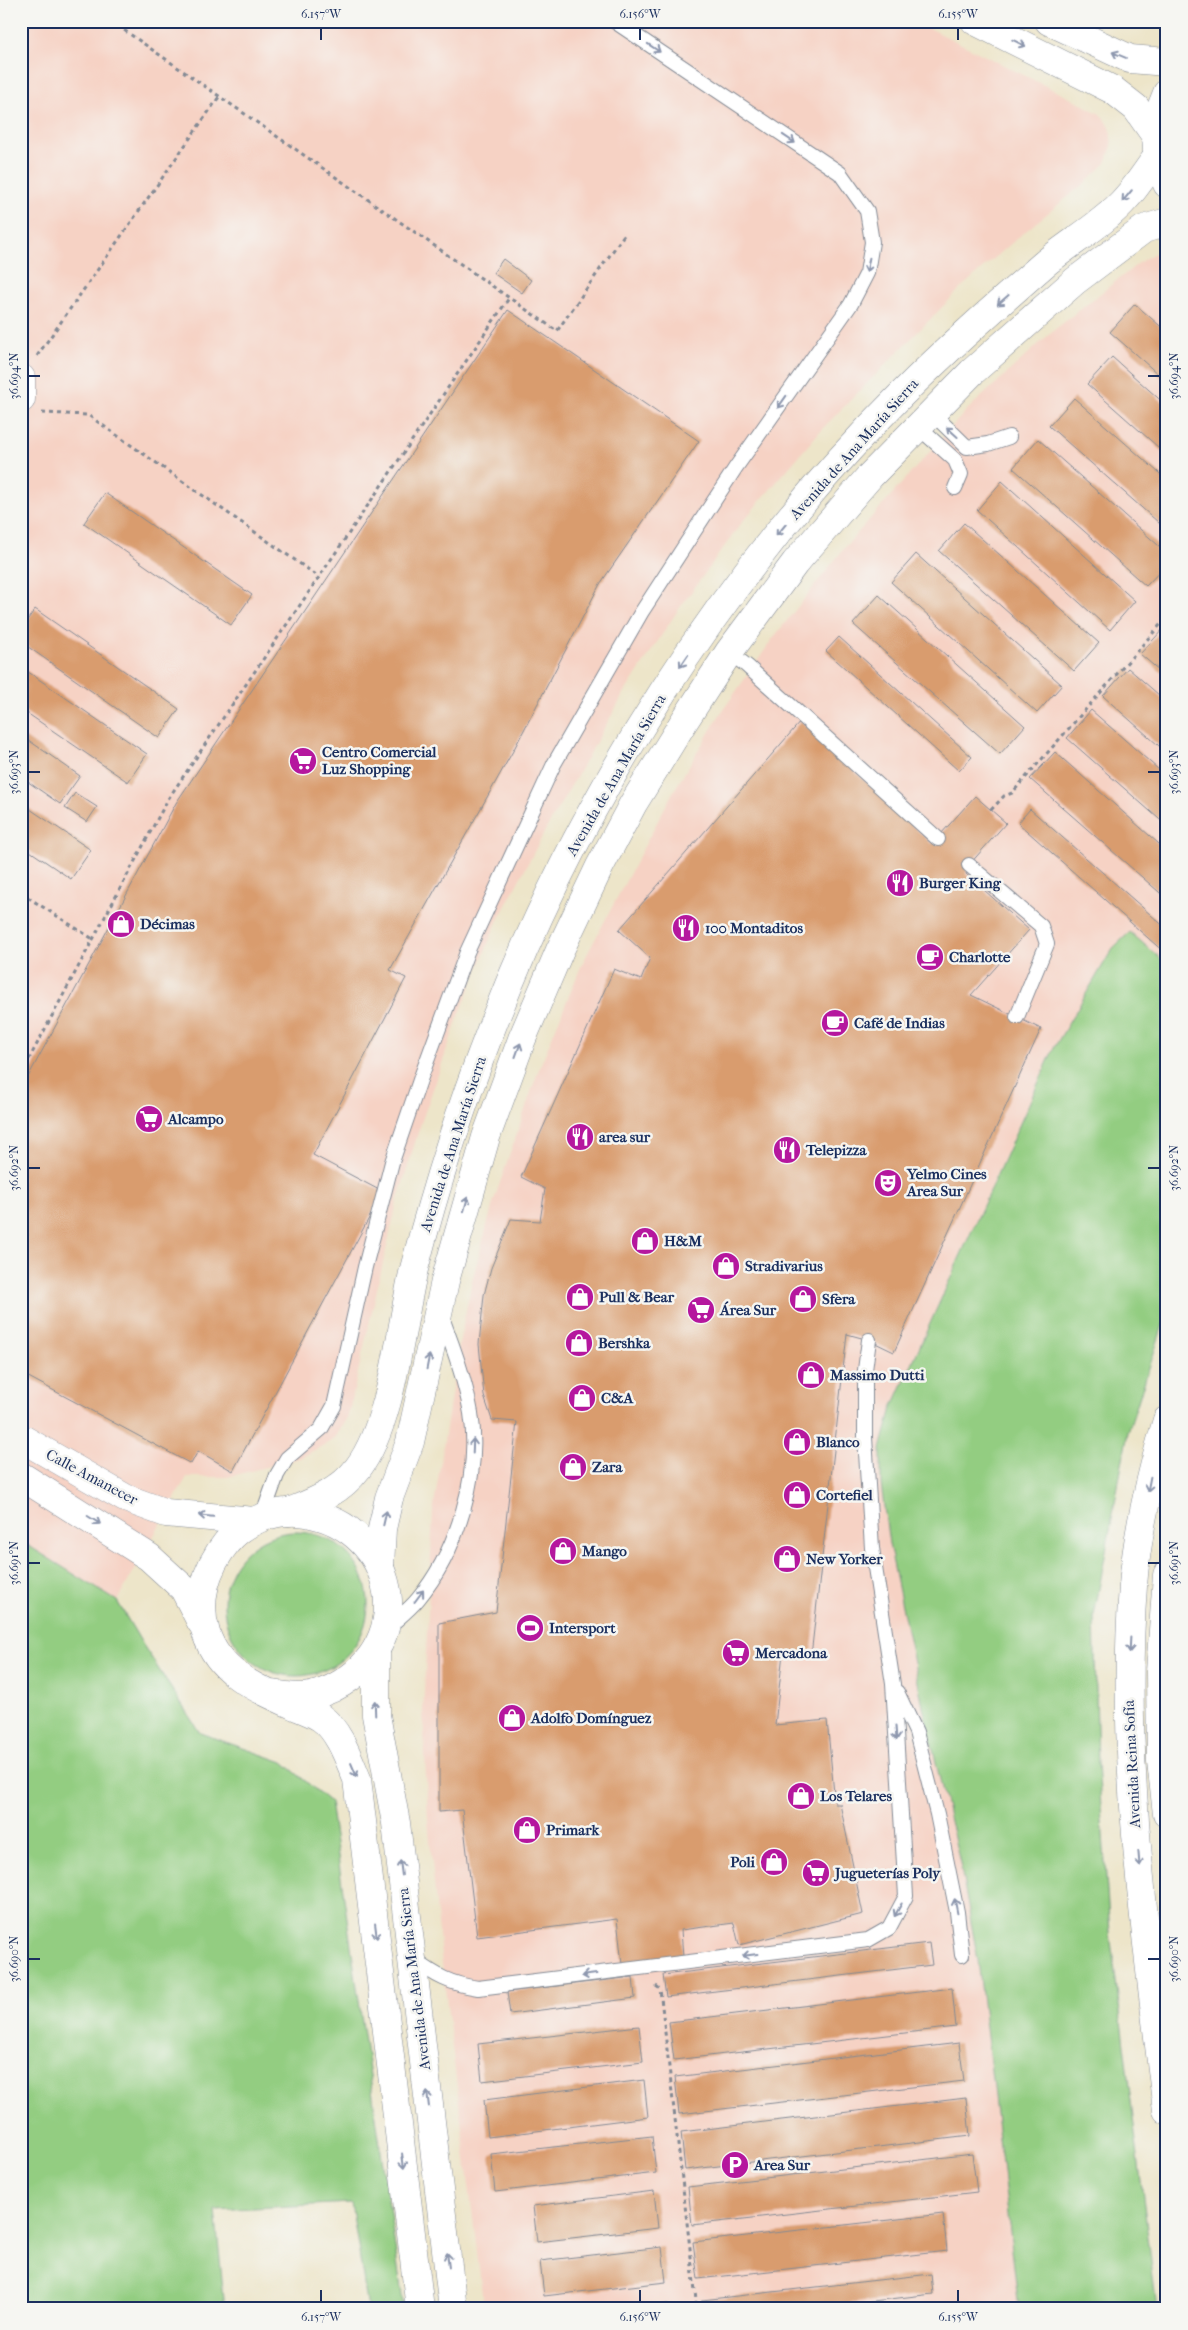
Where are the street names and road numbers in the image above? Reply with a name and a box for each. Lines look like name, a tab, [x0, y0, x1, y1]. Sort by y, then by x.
street label: Avenida de Ana María Sierra	[785, 374, 923, 524]
street label: Avenida de Ana María Sierra	[562, 690, 670, 860]
street label: Avenida de Ana María Sierra	[416, 1053, 490, 1235]
street label: Calle Amanecer	[43, 1445, 142, 1509]
street label: Avenida Reina Sofía	[1120, 1698, 1144, 1830]
street label: Avenida de Ana María Sierra	[394, 1886, 434, 2072]

